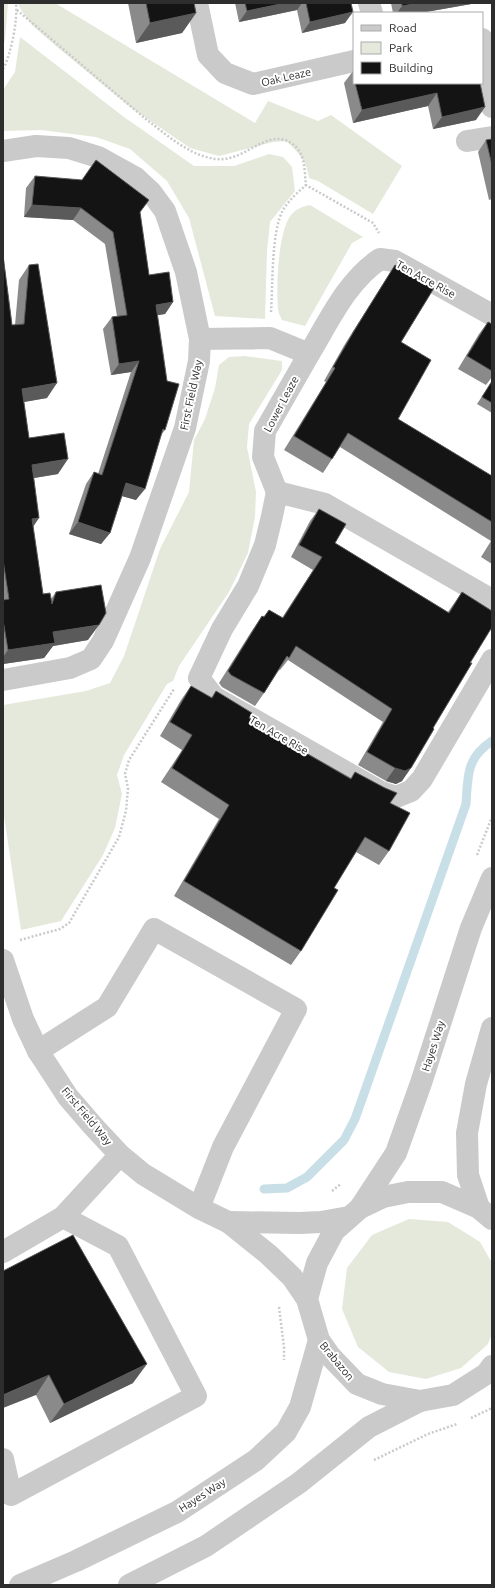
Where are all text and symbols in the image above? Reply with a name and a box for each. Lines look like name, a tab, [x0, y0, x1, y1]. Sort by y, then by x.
legend	[353, 12, 483, 84]
text: Road	[389, 21, 417, 34]
text: Park	[389, 41, 413, 54]
text: Building	[389, 61, 433, 74]
street label: Oak Leaze	[260, 65, 312, 89]
street label: Ten Acre Rise	[394, 258, 458, 300]
street label: First Field Way	[178, 358, 204, 431]
street label: Lower Leaze	[261, 374, 301, 434]
street label: Ten Acre Rise	[247, 713, 311, 757]
street label: Hayes Way	[419, 1018, 447, 1073]
street label: First Field Way	[59, 1085, 115, 1148]
street label: Brabazon	[317, 1339, 357, 1383]
street label: Hayes Way	[177, 1475, 228, 1514]

